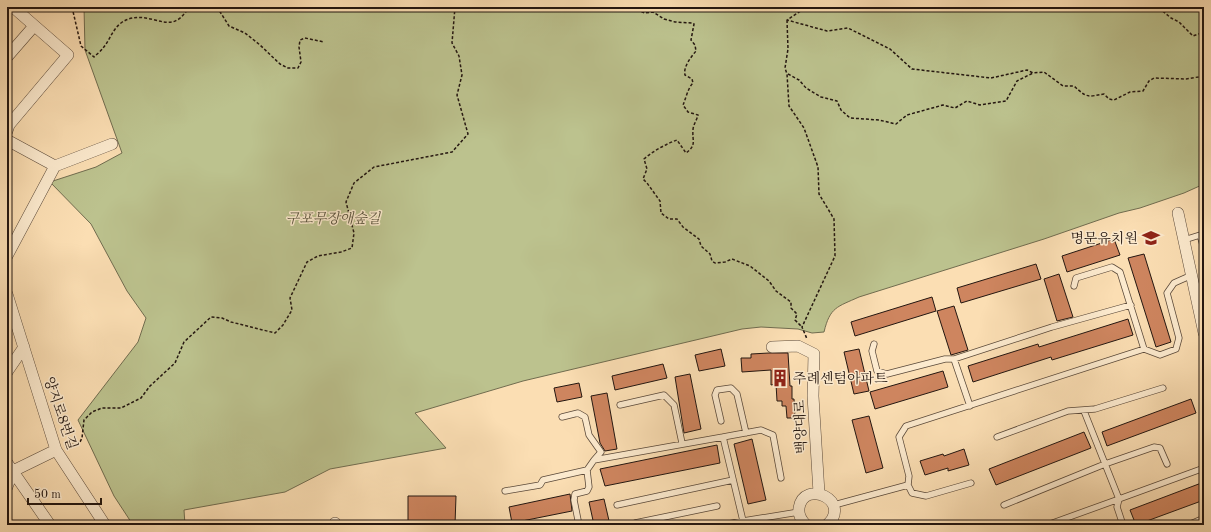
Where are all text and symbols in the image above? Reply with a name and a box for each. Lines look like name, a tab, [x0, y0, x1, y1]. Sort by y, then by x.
park label: 구포무장애숲길	[286, 211, 382, 226]
school or university icon: 명문유치원	[1141, 228, 1161, 248]
place label: 명문유치원	[1070, 231, 1138, 246]
building icon: 주례센텀아파트	[770, 368, 790, 388]
place label: 주례센텀아파트	[793, 371, 888, 386]
street label: 양지로8번길	[41, 375, 80, 451]
street label: 백양대로	[792, 399, 809, 454]
scale bar	[28, 480, 101, 506]
text: 50 m	[34, 488, 61, 501]

